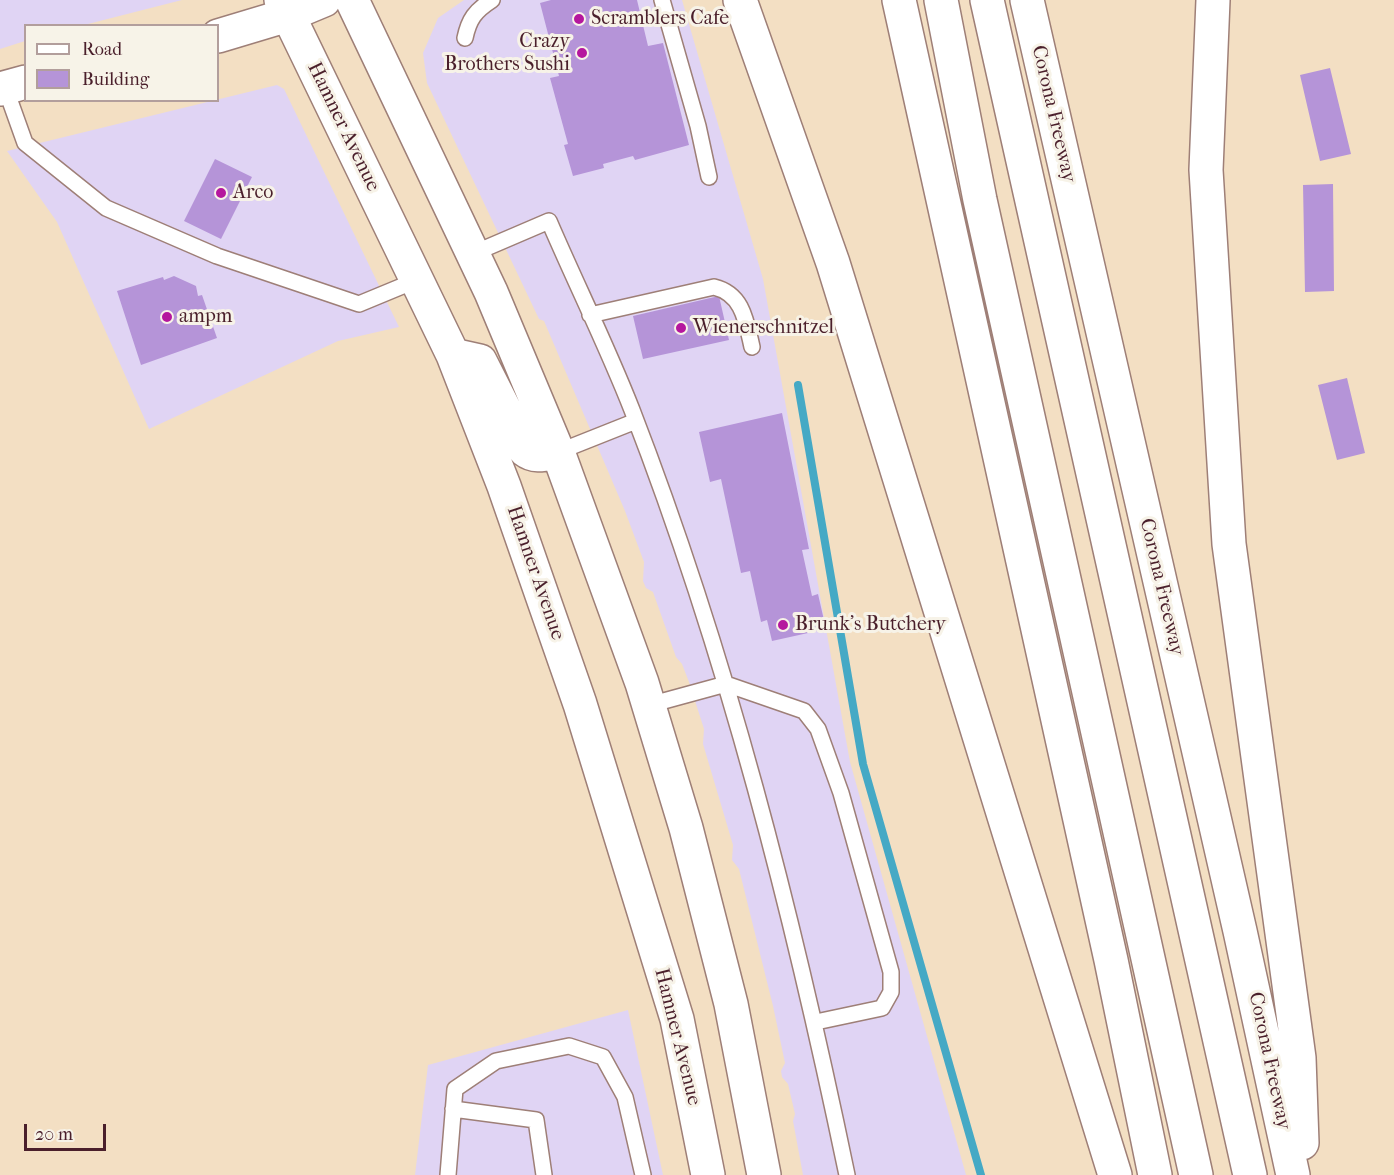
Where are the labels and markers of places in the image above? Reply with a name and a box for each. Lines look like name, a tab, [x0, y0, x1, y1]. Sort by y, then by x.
place label: Scramblers Cafe	[591, 7, 729, 31]
marker: Scramblers Cafe	[572, 12, 586, 26]
place label: Crazy Brothers Sushi	[444, 30, 570, 77]
marker: Crazy Brothers Sushi	[575, 46, 589, 60]
place label: Arco	[233, 181, 273, 205]
marker: Arco	[214, 186, 228, 200]
place label: ampm	[179, 305, 232, 329]
marker: ampm	[160, 310, 174, 324]
place label: Wienerschnitzel	[693, 316, 834, 340]
marker: Wienerschnitzel	[674, 321, 688, 335]
place label: Brunk's Butchery	[795, 613, 946, 637]
marker: Brunk's Butchery	[776, 618, 790, 632]

